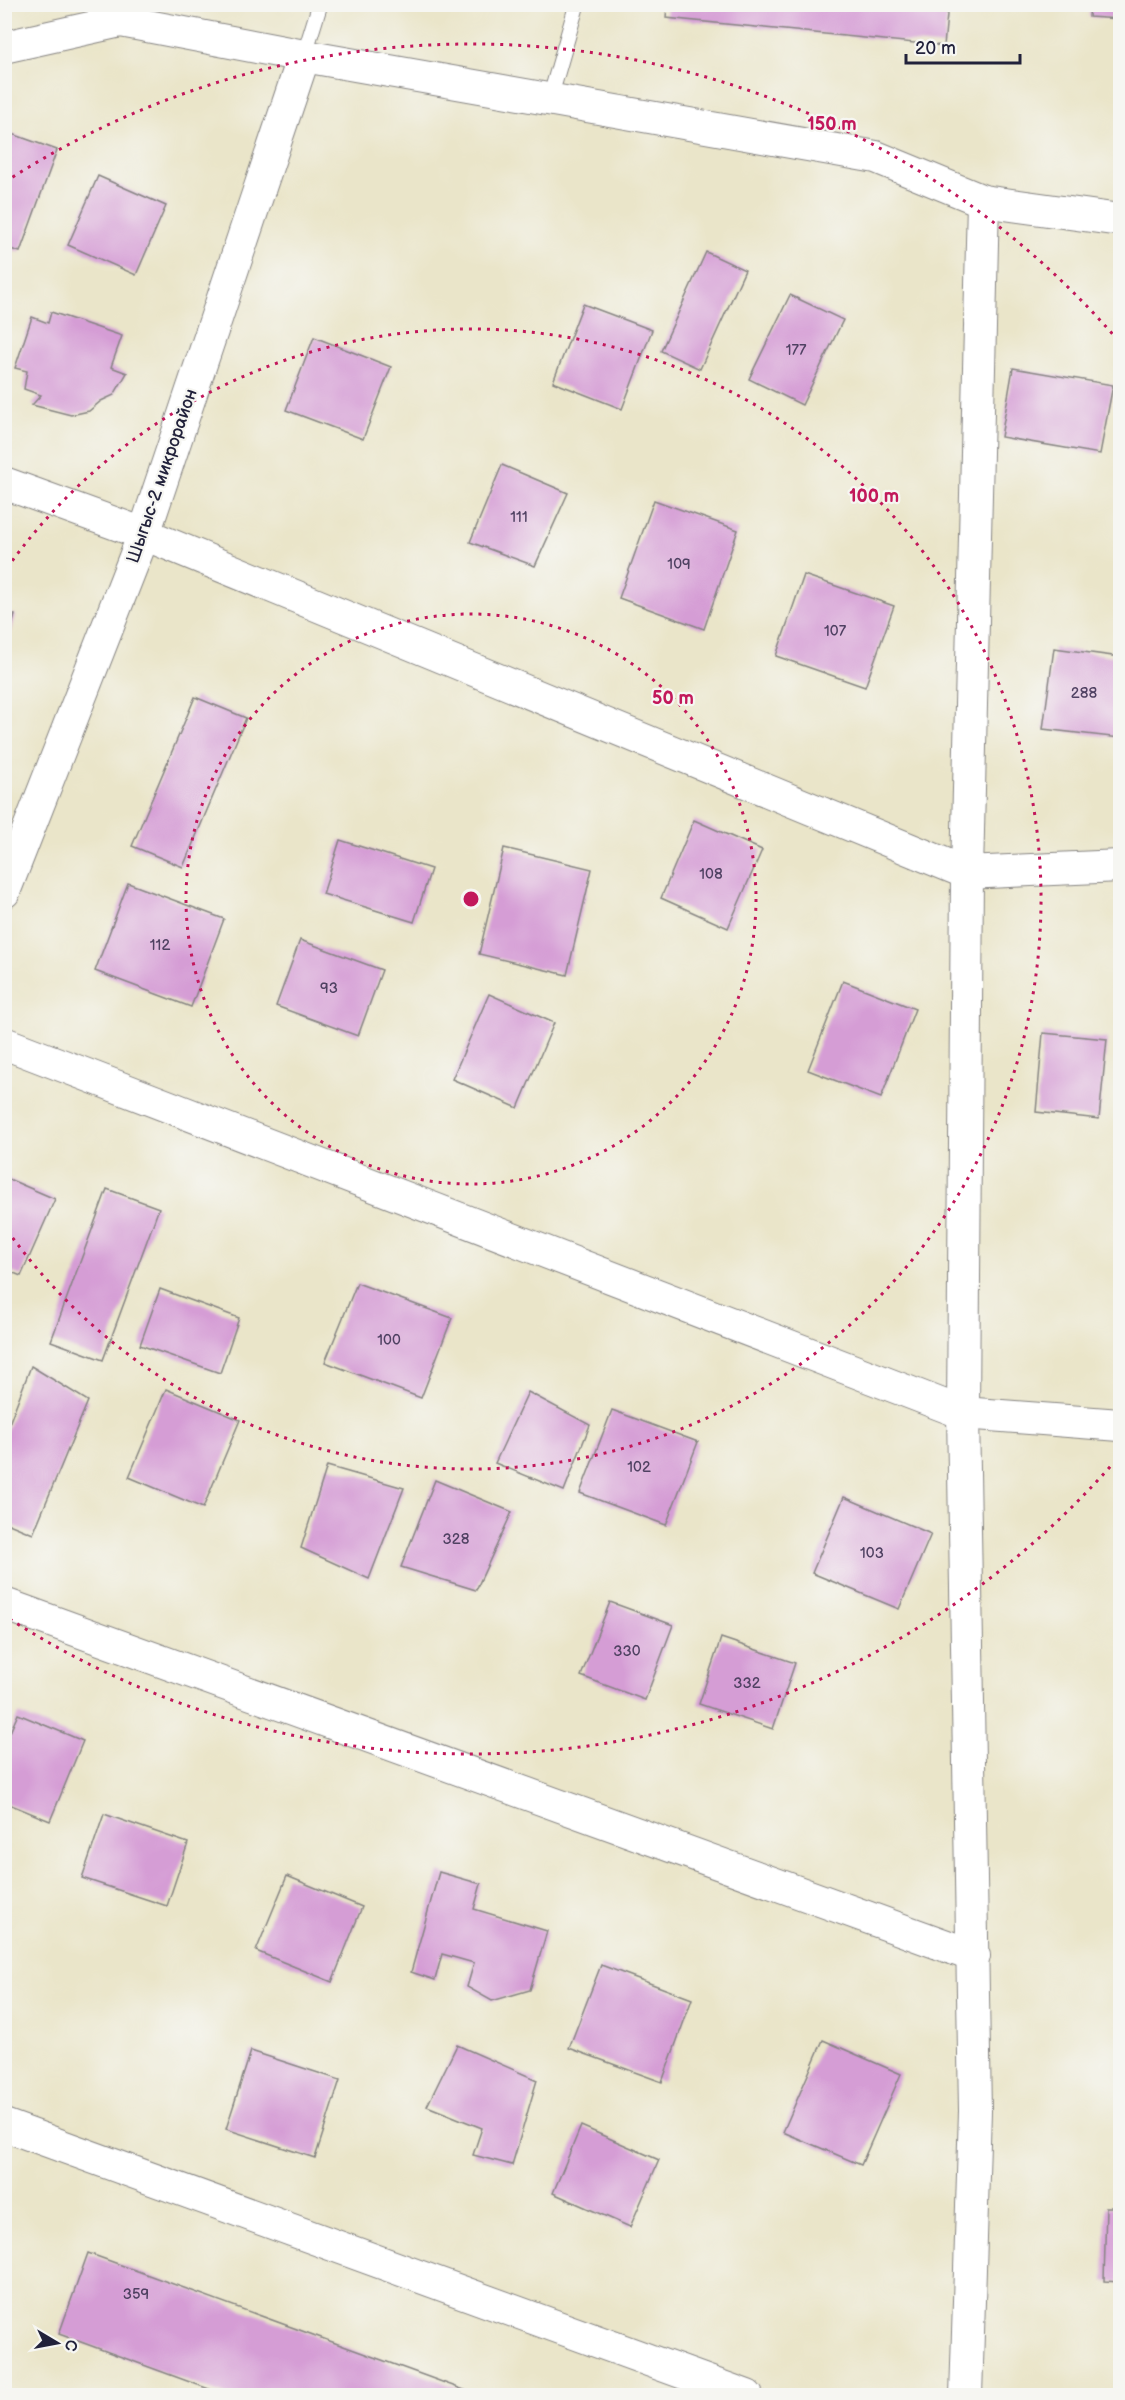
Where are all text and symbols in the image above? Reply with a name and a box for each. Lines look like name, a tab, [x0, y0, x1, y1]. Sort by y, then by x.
scale bar	[906, 27, 1020, 65]
text: 20 m	[915, 38, 956, 59]
text: 150 m	[807, 114, 857, 135]
house number: 177	[786, 341, 807, 360]
street label: Шыгыс-2 микрорайон	[122, 386, 202, 566]
text: 100 m	[849, 486, 899, 507]
house number: 111	[510, 508, 528, 527]
house number: 109	[667, 555, 691, 574]
house number: 107	[824, 622, 847, 641]
house number: 288	[1071, 684, 1097, 703]
text: 50 m	[652, 688, 694, 709]
house number: 108	[699, 865, 723, 884]
centre of rings	[461, 889, 481, 909]
house number: 112	[150, 936, 170, 955]
house number: 93	[320, 979, 338, 998]
house number: 100	[377, 1331, 401, 1350]
house number: 102	[627, 1458, 651, 1477]
house number: 328	[443, 1530, 470, 1549]
house number: 103	[860, 1544, 884, 1563]
house number: 330	[613, 1642, 641, 1661]
house number: 332	[733, 1674, 761, 1693]
house number: 359	[123, 2285, 149, 2304]
north arrow	[27, 2313, 87, 2373]
text: С	[60, 2338, 81, 2352]

